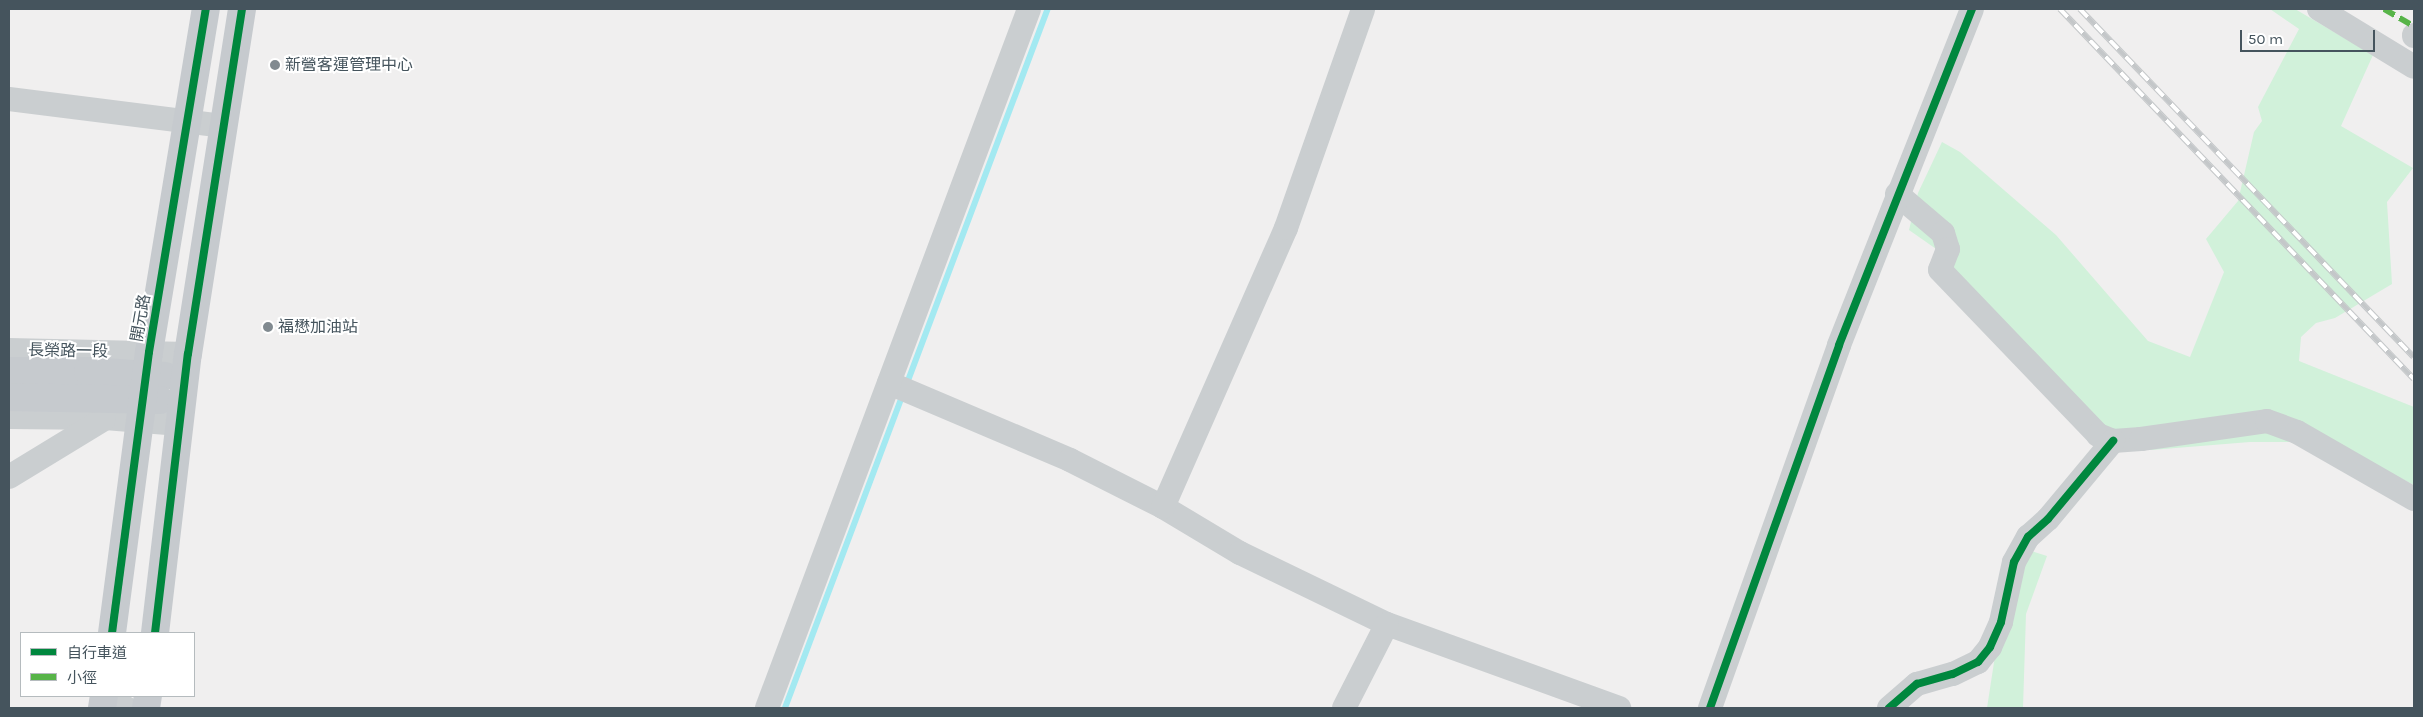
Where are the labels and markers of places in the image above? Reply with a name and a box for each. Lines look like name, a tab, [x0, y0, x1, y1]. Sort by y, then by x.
place label: 新營客運管理中心	[285, 55, 413, 75]
marker: 新營客運管理中心	[269, 59, 281, 71]
place label: 福懋加油站	[278, 317, 358, 337]
marker: 福懋加油站	[262, 321, 274, 333]

